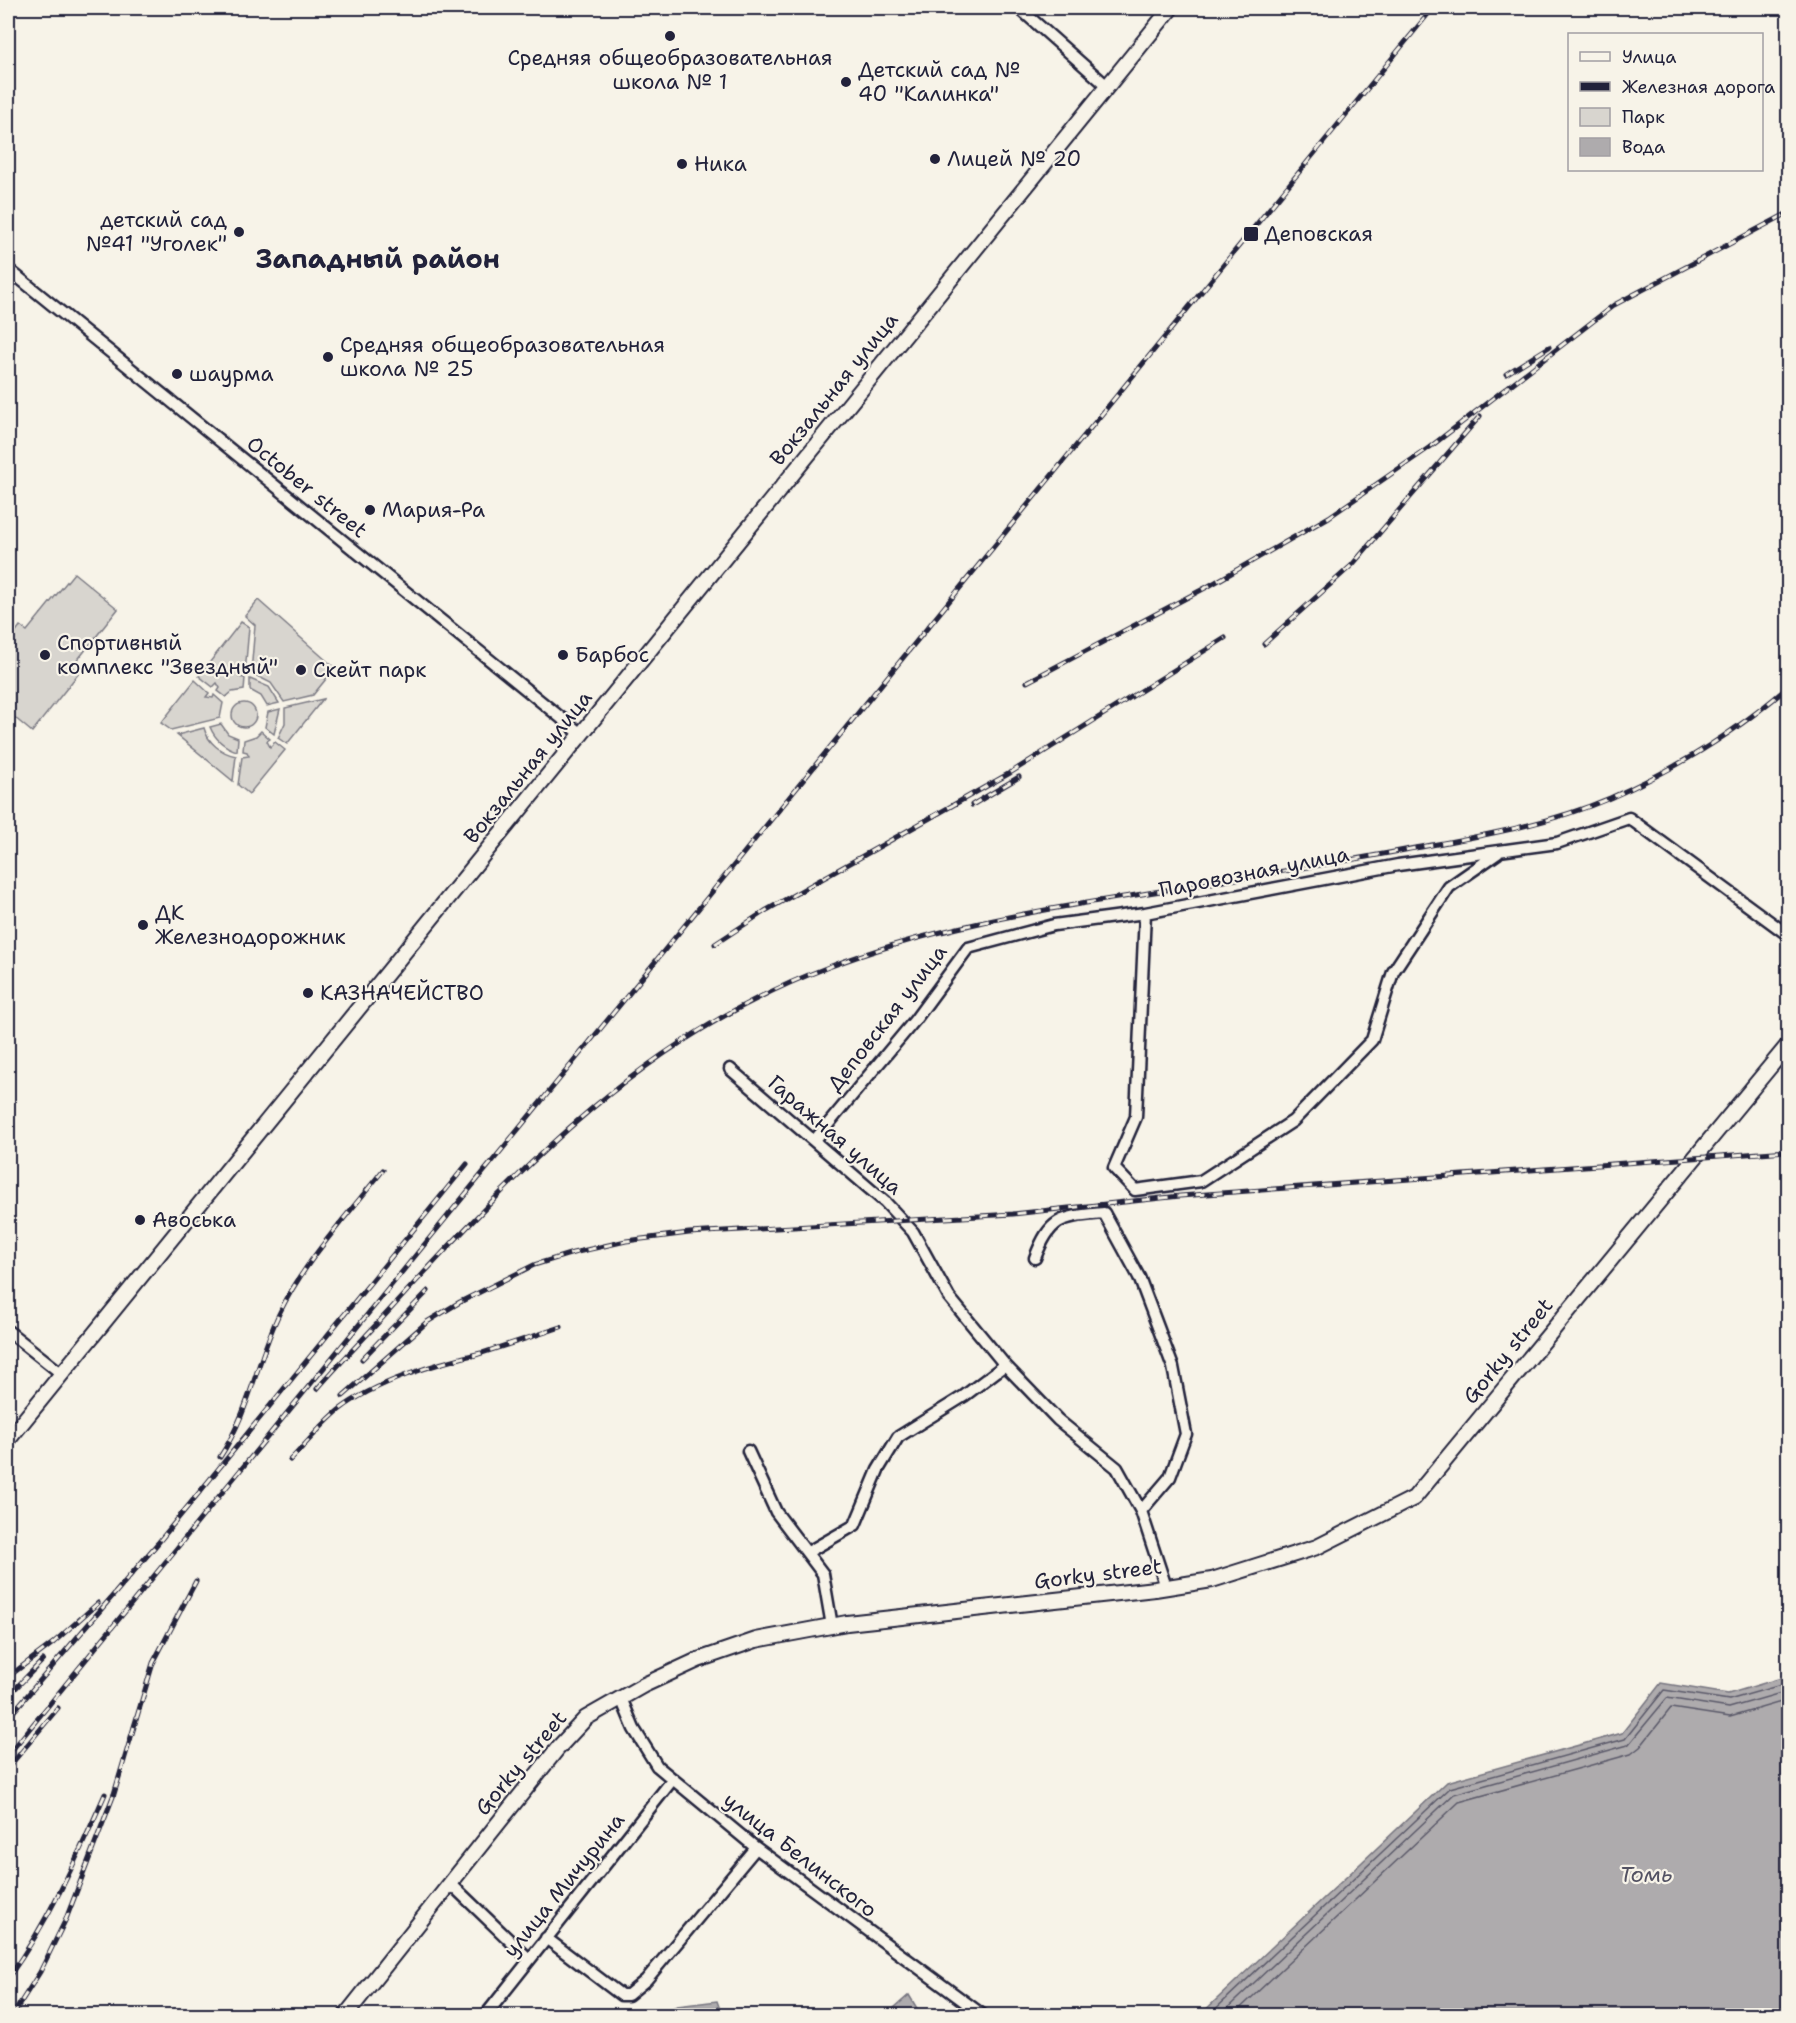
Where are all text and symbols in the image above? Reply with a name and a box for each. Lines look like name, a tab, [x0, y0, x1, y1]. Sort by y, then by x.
marker: Средняя общеобразовательная школа № 1	[663, 29, 677, 43]
legend	[1568, 33, 1763, 171]
place label: Средняя общеобразовательная школа № 1	[508, 44, 832, 96]
text: Улица	[1622, 45, 1676, 69]
place label: Детский сад № 40 "Калинка"	[858, 56, 1020, 108]
marker: Детский сад № 40 "Калинка"	[839, 75, 853, 89]
text: Железная дорога	[1622, 75, 1775, 99]
text: Парк	[1622, 105, 1665, 129]
text: Вода	[1622, 135, 1665, 159]
place label: Лицей № 20	[947, 145, 1081, 173]
place label: Ника	[694, 150, 747, 178]
marker: Лицей № 20	[928, 152, 942, 166]
marker: Ника	[675, 157, 689, 171]
place label: детский сад №41 "Уголек"	[86, 206, 227, 258]
place label: Деповская	[1264, 220, 1373, 248]
marker: детский сад №41 "Уголек"	[232, 225, 246, 239]
marker: Деповская	[1242, 225, 1260, 243]
district label: Западный район	[256, 240, 500, 277]
street label: Вокзальная улица	[763, 307, 905, 471]
place label: Средняя общеобразовательная школа № 25	[340, 331, 665, 383]
marker: Средняя общеобразовательная школа № 25	[321, 350, 335, 364]
place label: шаурма	[189, 360, 274, 388]
marker: шаурма	[170, 367, 184, 381]
street label: October street	[241, 430, 373, 544]
place label: Мария-Ра	[382, 496, 485, 524]
marker: Мария-Ра	[363, 503, 377, 517]
place label: Спортивный комплекс "Звездный"	[57, 629, 278, 681]
place label: Барбос	[575, 641, 649, 669]
marker: Спортивный комплекс "Звездный"	[38, 648, 52, 662]
marker: Барбос	[556, 648, 570, 662]
place label: Скейт парк	[313, 656, 427, 684]
marker: Скейт парк	[294, 663, 308, 677]
street label: Вокзальная улица	[457, 685, 599, 849]
street label: Паровозная улица	[1157, 840, 1351, 904]
place label: ДК Железнодорожник	[155, 899, 346, 951]
marker: ДК Железнодорожник	[136, 918, 150, 932]
street label: Деповская улица	[821, 939, 953, 1097]
place label: КАЗНАЧЕЙСТВО	[320, 979, 484, 1007]
marker: КАЗНАЧЕЙСТВО	[301, 986, 315, 1000]
street label: Гаражная улица	[762, 1069, 908, 1201]
place label: Авоська	[152, 1206, 236, 1234]
marker: Авоська	[133, 1213, 147, 1227]
street label: Gorky street	[1457, 1292, 1559, 1410]
street label: Gorky street	[1032, 1552, 1164, 1596]
street label: Gorky street	[469, 1705, 573, 1821]
street label: улица Белинского	[717, 1786, 883, 1924]
street label: улица Мичурина	[497, 1807, 631, 1963]
water label: Томь	[1620, 1860, 1672, 1889]

